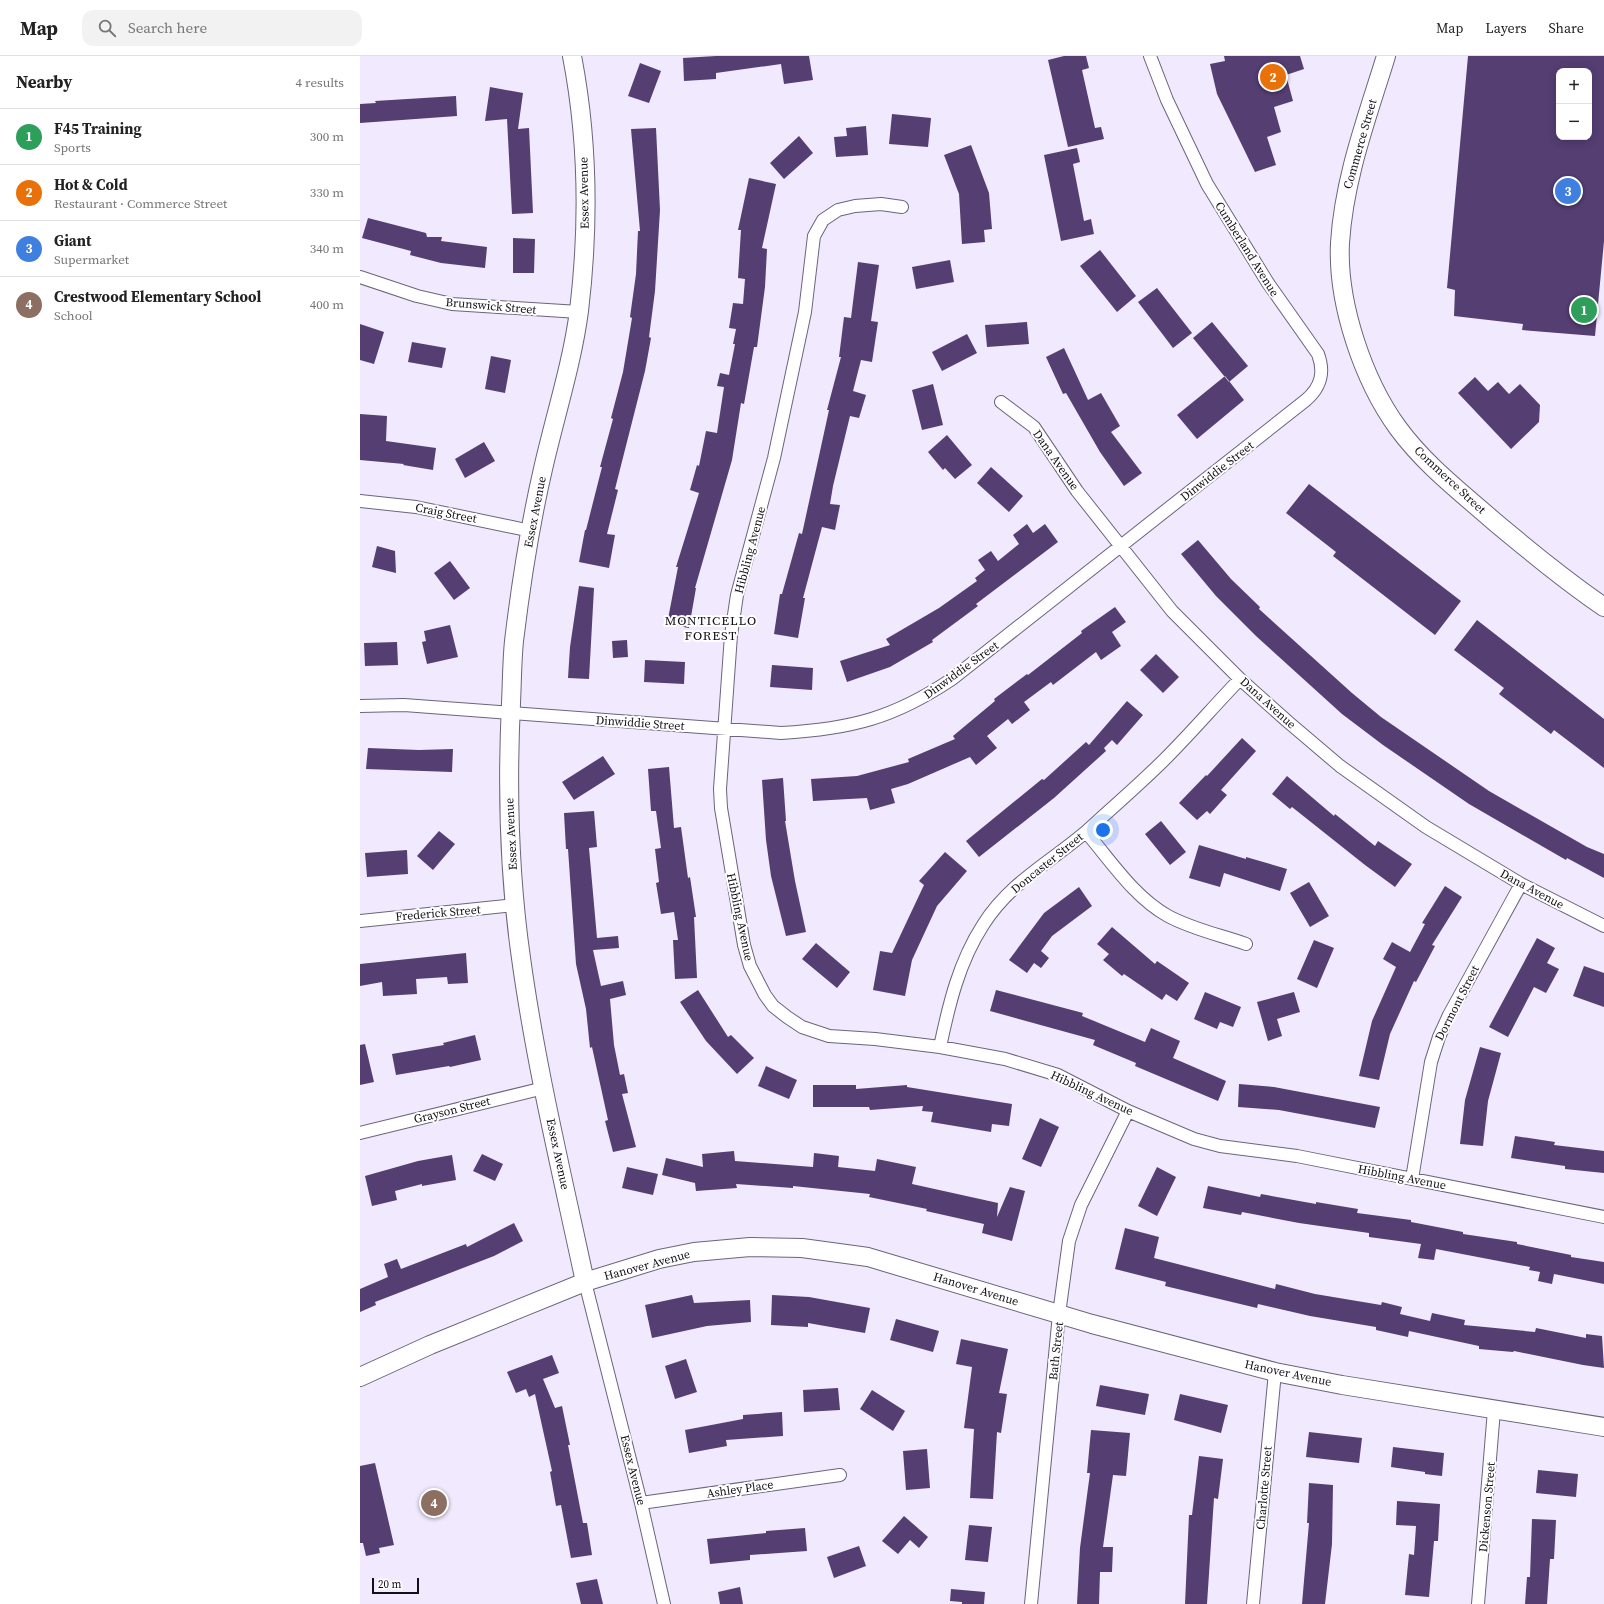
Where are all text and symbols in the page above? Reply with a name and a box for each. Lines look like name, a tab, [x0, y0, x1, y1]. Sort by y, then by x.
search box	[82, 10, 362, 46]
text: Map	[20, 15, 58, 41]
icon: search	[96, 17, 118, 39]
text: Search here	[128, 17, 207, 38]
text: Map	[1436, 18, 1463, 38]
text: Layers	[1485, 18, 1527, 38]
text: Share	[1549, 18, 1584, 38]
pin: 2	[1260, 62, 1286, 92]
map controls	[1556, 68, 1592, 140]
button: +	[1556, 68, 1592, 104]
text: Nearby	[16, 70, 72, 94]
text: 4 results	[296, 74, 344, 91]
street label: Commerce Street	[1340, 97, 1380, 191]
button: −	[1556, 104, 1592, 140]
text: F45 Training	[54, 118, 142, 139]
text: 1	[25, 128, 33, 145]
text: 300 m	[310, 128, 344, 145]
text: Sports	[54, 139, 91, 156]
street label: Essex Avenue	[575, 157, 593, 229]
text: Hot & Cold	[54, 174, 128, 195]
pin: 3	[1555, 176, 1581, 206]
text: 2	[25, 184, 33, 201]
text: 330 m	[310, 184, 344, 201]
text: Restaurant · Commerce Street	[54, 195, 227, 212]
street label: Cumberland Avenue	[1211, 199, 1283, 299]
text: Giant	[54, 230, 91, 251]
text: 3	[25, 240, 33, 257]
text: 340 m	[310, 240, 344, 257]
text: Supermarket	[54, 251, 129, 268]
text: Crestwood Elementary School	[54, 286, 261, 307]
street label: Brunswick Street	[445, 294, 537, 318]
pin: 1	[1571, 295, 1597, 325]
text: 4	[25, 296, 33, 313]
text: 400 m	[310, 296, 344, 313]
text: School	[54, 307, 93, 324]
street label: Dana Avenue	[1029, 427, 1083, 493]
street label: Dinwiddie Street	[1177, 437, 1257, 505]
street label: Commerce Street	[1411, 443, 1489, 518]
street label: Essex Avenue	[520, 475, 550, 549]
street label: Craig Street	[414, 499, 478, 527]
street label: Hibbling Avenue	[731, 505, 769, 595]
district label: MONTICELLO FOREST	[665, 612, 757, 644]
street label: Dinwiddie Street	[920, 637, 1002, 703]
street label: Dana Avenue	[1237, 674, 1299, 732]
street label: Dinwiddie Street	[595, 712, 685, 734]
street label: Essex Avenue	[501, 797, 521, 871]
your location	[1093, 820, 1113, 840]
street label: Doncaster Street	[1008, 829, 1086, 897]
street label: Dana Avenue	[1497, 865, 1567, 913]
street label: Hibbling Avenue	[723, 872, 757, 962]
street label: Frederick Street	[395, 901, 481, 925]
street label: Dormont Street	[1431, 963, 1483, 1043]
street label: Hibbling Avenue	[1048, 1067, 1136, 1119]
street label: Grayson Street	[412, 1093, 492, 1127]
street label: Essex Avenue	[543, 1117, 573, 1191]
street label: Hibbling Avenue	[1357, 1161, 1447, 1193]
street label: Hanover Avenue	[602, 1246, 692, 1284]
street label: Hanover Avenue	[931, 1268, 1021, 1310]
street label: Bath Street	[1045, 1321, 1067, 1381]
street label: Hanover Avenue	[1243, 1356, 1333, 1390]
street label: Essex Avenue	[616, 1433, 650, 1507]
street label: Charlotte Street	[1252, 1446, 1276, 1530]
street label: Dickenson Street	[1475, 1461, 1499, 1553]
street label: Ashley Place	[706, 1476, 774, 1502]
pin: 4	[421, 1488, 447, 1518]
scale bar	[372, 1576, 419, 1595]
text: 20 m	[378, 1577, 401, 1592]

